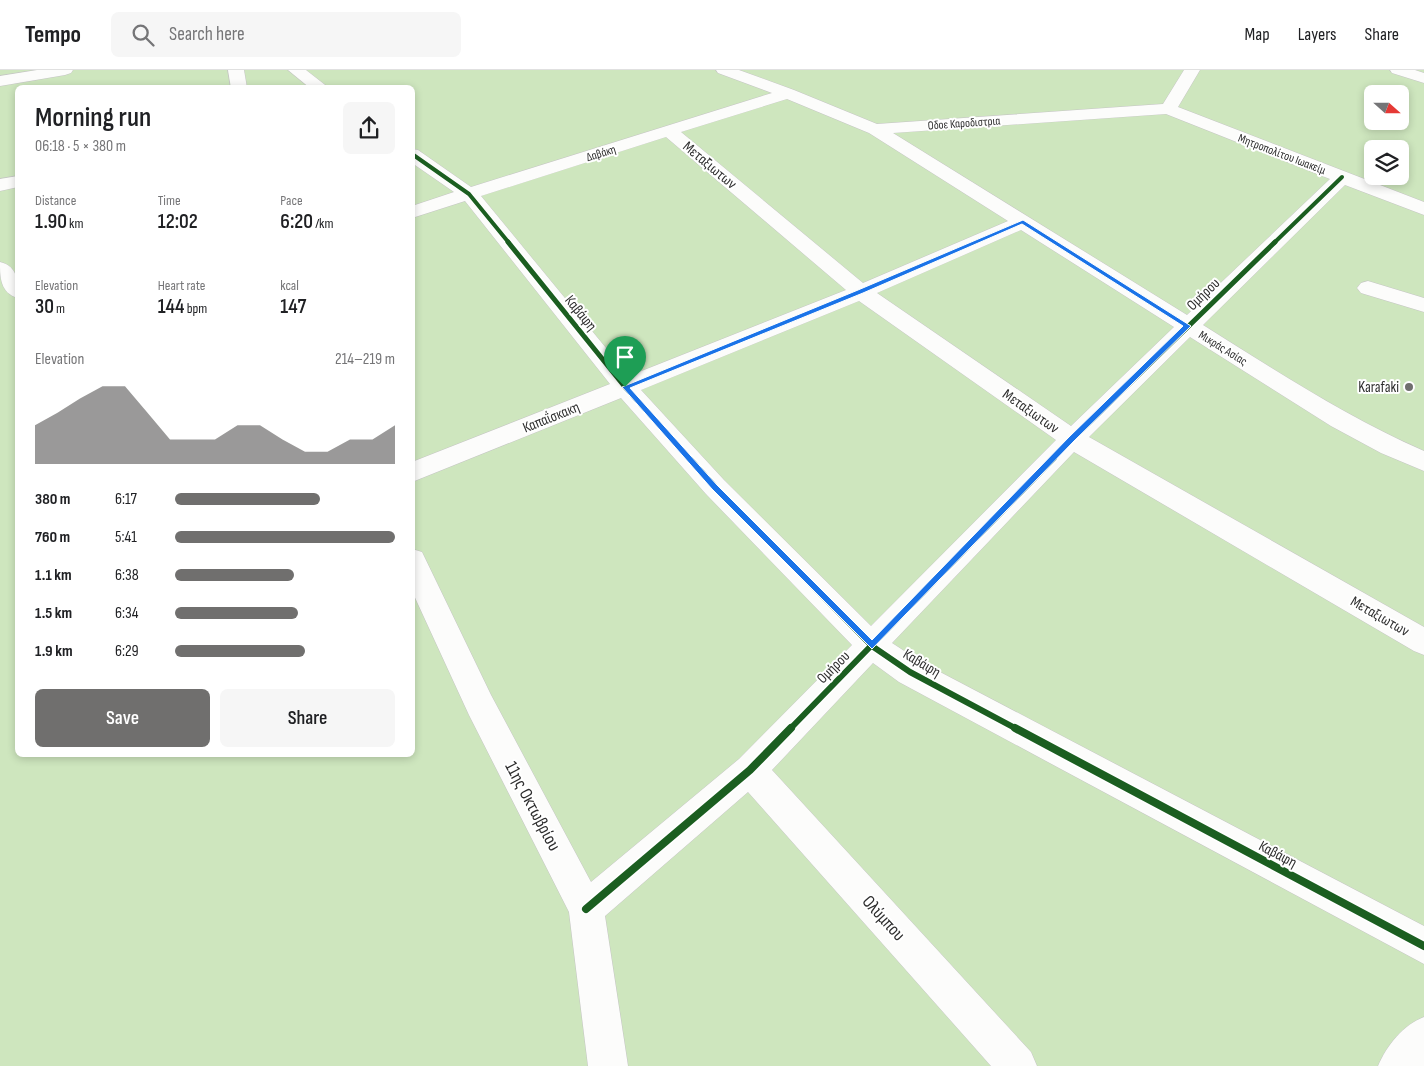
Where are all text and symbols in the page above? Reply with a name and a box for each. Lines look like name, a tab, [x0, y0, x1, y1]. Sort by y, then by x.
search box	[111, 12, 461, 57]
text: Tempo	[25, 20, 81, 49]
icon: search	[129, 21, 157, 49]
text: Search here	[169, 23, 245, 46]
text: Map	[1245, 24, 1270, 45]
text: Layers	[1298, 24, 1337, 45]
text: Share	[1365, 24, 1399, 45]
north arrow	[1364, 85, 1409, 130]
map controls	[1364, 85, 1409, 185]
text: Morning run	[35, 101, 151, 134]
button: share	[343, 102, 395, 154]
street label: Oδοε Καροδιστρια	[927, 113, 1001, 134]
street label: Μητροπολίτου Ιωακείμ	[1236, 131, 1329, 178]
text: 06:18 · 5 × 380 m	[35, 137, 126, 156]
street label: Μεταξιωτων	[679, 137, 741, 194]
button: layers	[1364, 140, 1409, 185]
street label: Δαβάκη	[585, 142, 618, 165]
text: Distance	[35, 192, 76, 209]
text: Time	[158, 192, 181, 209]
text: Pace	[280, 192, 303, 209]
text: 1.90	[35, 209, 67, 234]
text: 12:02	[158, 209, 198, 234]
text: 6:20	[280, 209, 313, 234]
text: km	[67, 215, 83, 232]
text: /km	[313, 215, 333, 232]
street label: Ομήρου	[1183, 274, 1224, 315]
text: Elevation	[35, 277, 78, 294]
text: Heart rate	[158, 277, 205, 294]
text: kcal	[280, 277, 299, 294]
street label: Καβάφη	[560, 292, 601, 335]
text: 30	[35, 294, 54, 319]
text: 144	[158, 294, 184, 319]
text: 147	[280, 294, 306, 319]
text: m	[54, 300, 65, 317]
text: bpm	[184, 300, 207, 317]
street label: Μικράς Ασίας	[1196, 328, 1250, 369]
pin	[604, 336, 646, 387]
icon: arrive	[611, 343, 639, 371]
text: Elevation	[35, 350, 84, 369]
text: 214–219 m	[335, 350, 395, 369]
place label: Karafaki	[1358, 378, 1399, 397]
marker: Karafaki	[1403, 381, 1415, 393]
street label: Μεταξιωτων	[999, 385, 1063, 438]
street label: Καπαΐσκακη	[520, 397, 582, 437]
text: 380 m	[35, 490, 70, 509]
text: 6:17	[115, 490, 137, 509]
text: 760 m	[35, 528, 70, 547]
text: 5:41	[115, 528, 137, 547]
text: 1.1 km	[35, 566, 72, 585]
text: 6:38	[115, 566, 139, 585]
street label: Μεταξιωτων	[1347, 592, 1413, 641]
text: 1.5 km	[35, 604, 72, 623]
text: 6:34	[115, 604, 138, 623]
text: 1.9 km	[35, 642, 73, 661]
text: 6:29	[115, 642, 139, 661]
street label: Καβάφη	[899, 645, 944, 682]
street label: Ομήρου	[813, 647, 854, 688]
button: Save	[35, 689, 210, 747]
button: Share	[220, 689, 395, 747]
street label: 11ης Οκτωβρίου	[500, 758, 565, 854]
street label: Καβάφη	[1255, 837, 1300, 872]
street label: Ολύμπου	[858, 891, 909, 945]

